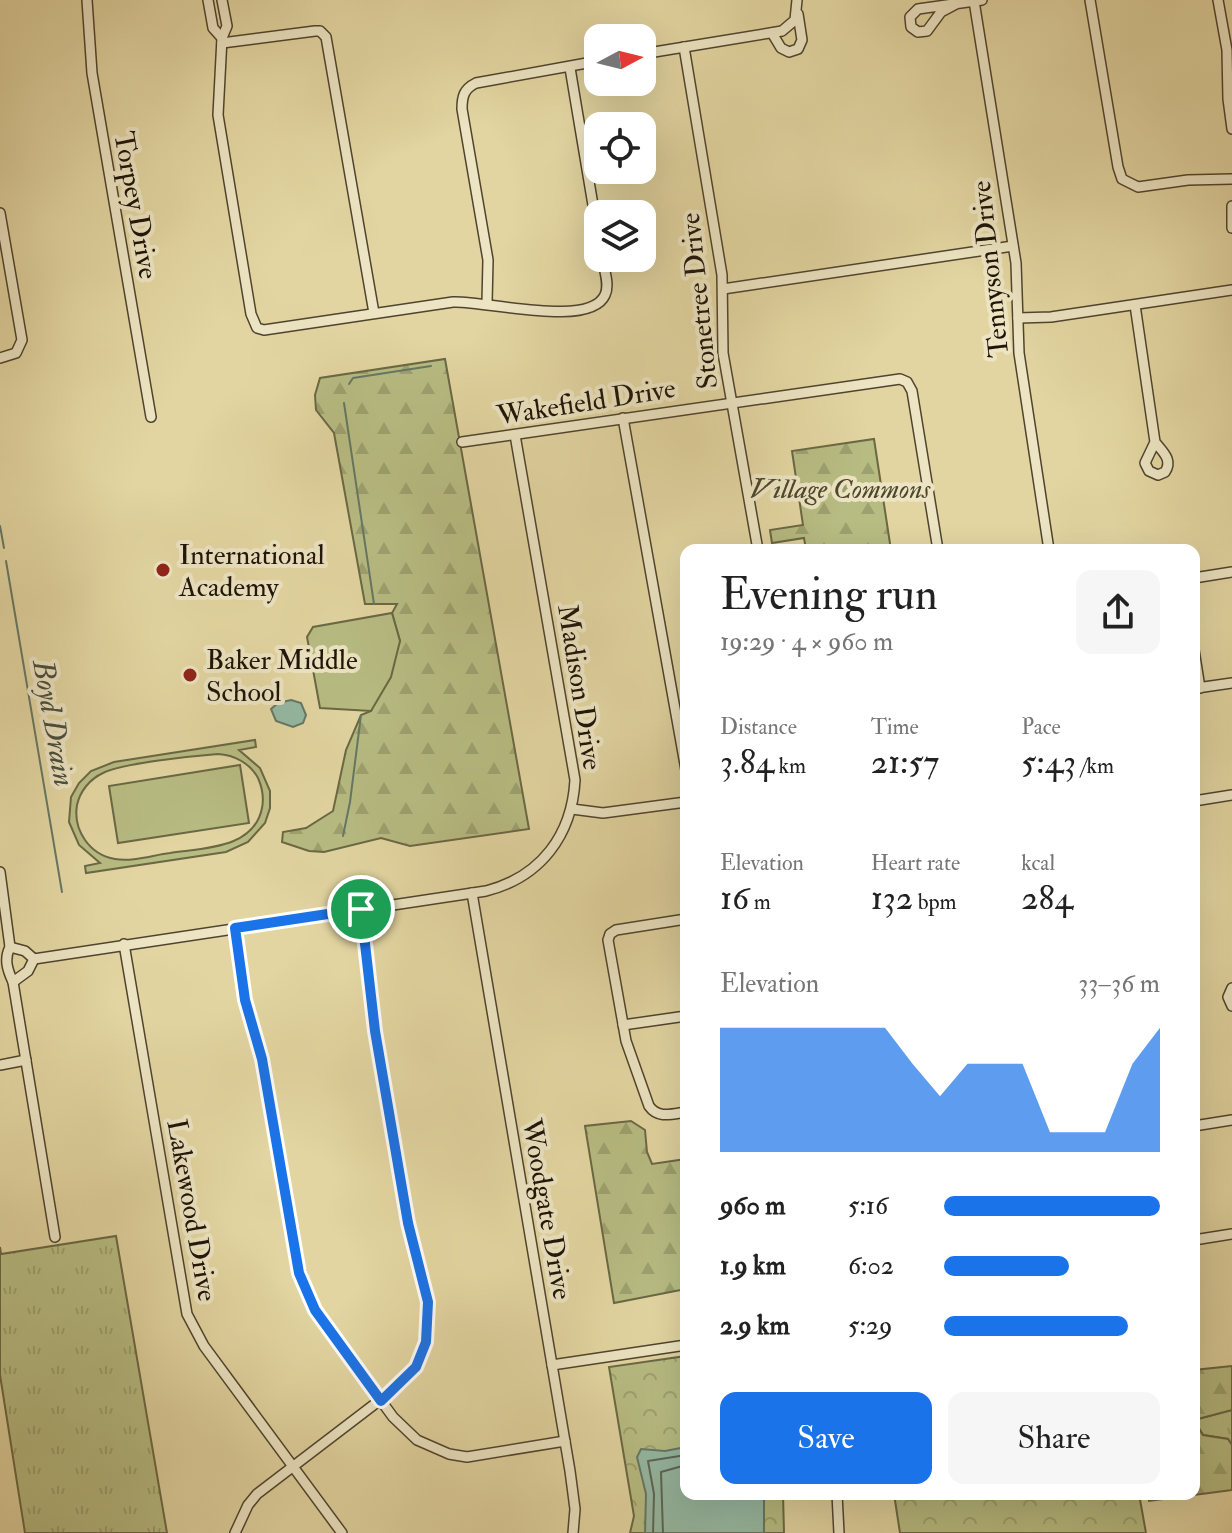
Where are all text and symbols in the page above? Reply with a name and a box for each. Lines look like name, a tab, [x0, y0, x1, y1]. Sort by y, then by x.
north arrow	[584, 24, 656, 96]
map controls	[584, 24, 656, 272]
button: locate	[584, 112, 656, 184]
street label: Torpey Drive	[105, 129, 166, 282]
street label: Tennyson Drive	[964, 179, 1017, 359]
button: layers	[584, 200, 656, 272]
street label: Stonetree Drive	[673, 211, 726, 391]
street label: Wakefield Drive	[494, 371, 678, 434]
park label: Village Commons	[750, 472, 931, 507]
place label: International Academy	[178, 538, 325, 605]
marker: International Academy	[154, 561, 172, 579]
text: Evening run	[720, 568, 938, 623]
button: share	[1076, 570, 1160, 654]
street label: Madison Drive	[549, 602, 610, 773]
text: 19:29 · 4 × 960 m	[720, 626, 893, 658]
place label: Baker Middle School	[206, 643, 358, 710]
water label: Boyd Drain	[24, 655, 83, 789]
marker: Baker Middle School	[181, 666, 199, 684]
text: Distance	[720, 713, 797, 741]
text: Time	[871, 713, 919, 741]
text: Pace	[1021, 713, 1061, 741]
text: 3.84	[720, 741, 774, 784]
text: 21:57	[871, 741, 939, 784]
text: 5:43	[1021, 741, 1076, 784]
text: km	[774, 752, 806, 780]
text: /km	[1076, 752, 1114, 780]
text: Elevation	[720, 849, 804, 877]
text: Heart rate	[871, 849, 960, 877]
text: kcal	[1021, 849, 1055, 877]
pin	[327, 875, 395, 943]
text: 16	[720, 877, 749, 920]
text: 132	[871, 877, 913, 920]
text: 284	[1021, 877, 1073, 920]
icon: arrive	[339, 887, 383, 931]
text: m	[749, 888, 771, 916]
text: bpm	[913, 888, 957, 916]
text: Elevation	[720, 968, 819, 1000]
text: 33–36 m	[1078, 968, 1160, 1000]
street label: Woodgate Drive	[513, 1115, 580, 1303]
street label: Lakewood Drive	[158, 1116, 225, 1304]
text: 960 m	[720, 1190, 785, 1222]
text: 5:16	[848, 1190, 888, 1222]
text: 1.9 km	[720, 1250, 786, 1282]
text: 6:02	[848, 1250, 894, 1282]
text: 2.9 km	[720, 1310, 790, 1342]
text: 5:29	[848, 1310, 892, 1342]
button: Save	[720, 1392, 932, 1484]
button: Share	[948, 1392, 1160, 1484]

